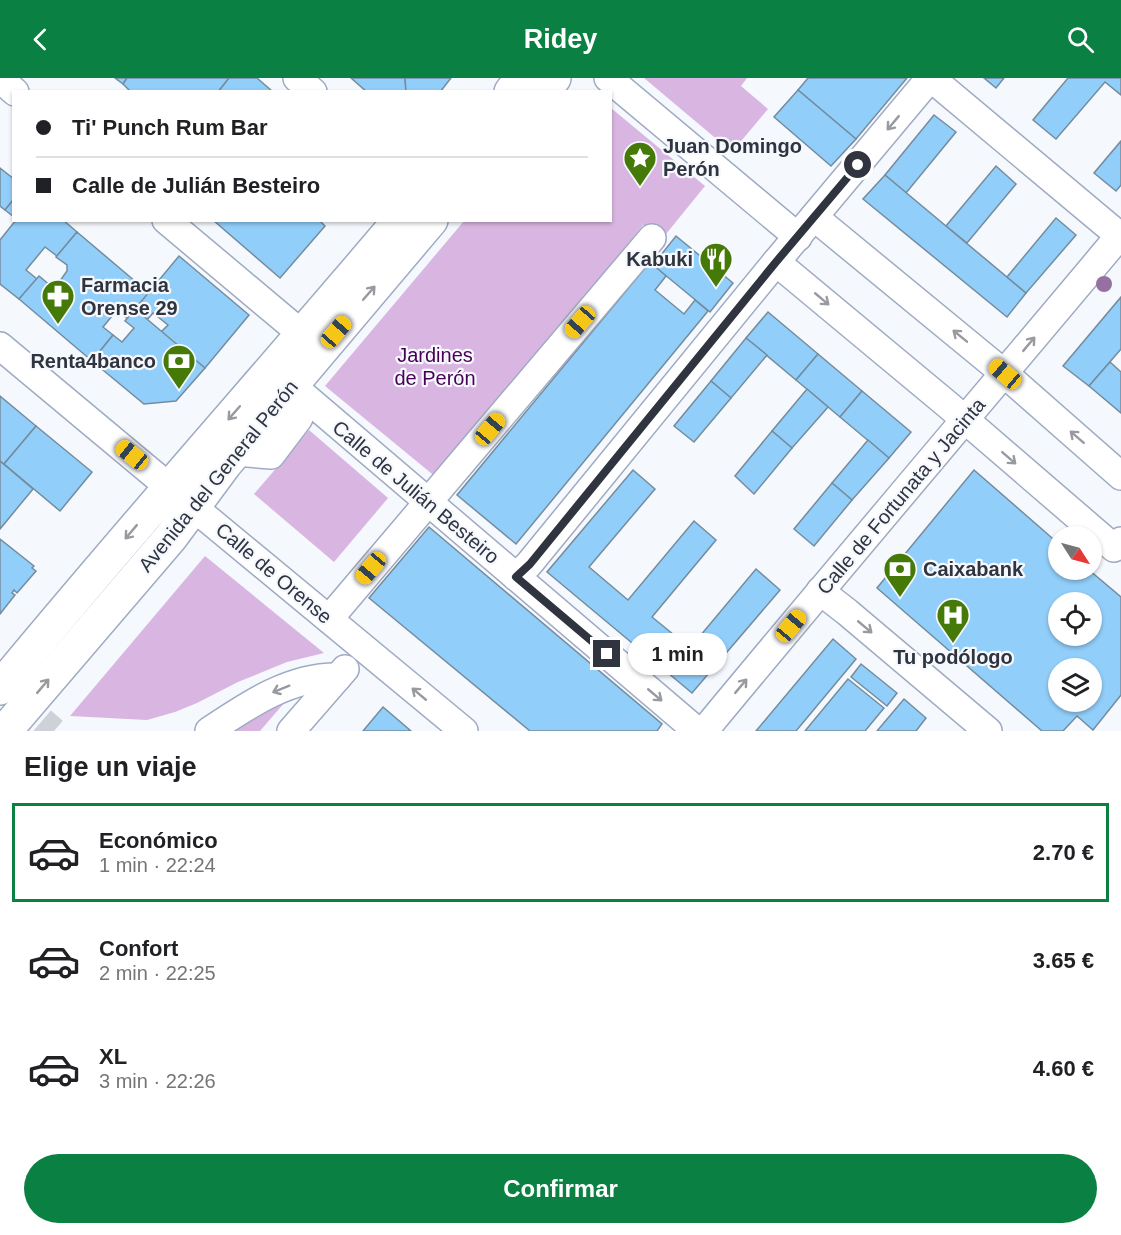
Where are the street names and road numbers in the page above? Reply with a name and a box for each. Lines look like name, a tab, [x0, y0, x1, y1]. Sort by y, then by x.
street label: Avenida del General Perón	[134, 376, 302, 576]
street label: Calle de Fortunata y Jacinta	[813, 393, 990, 598]
street label: Calle de Julián Besteiro	[328, 416, 504, 568]
street label: Calle de Orense	[212, 518, 336, 628]

